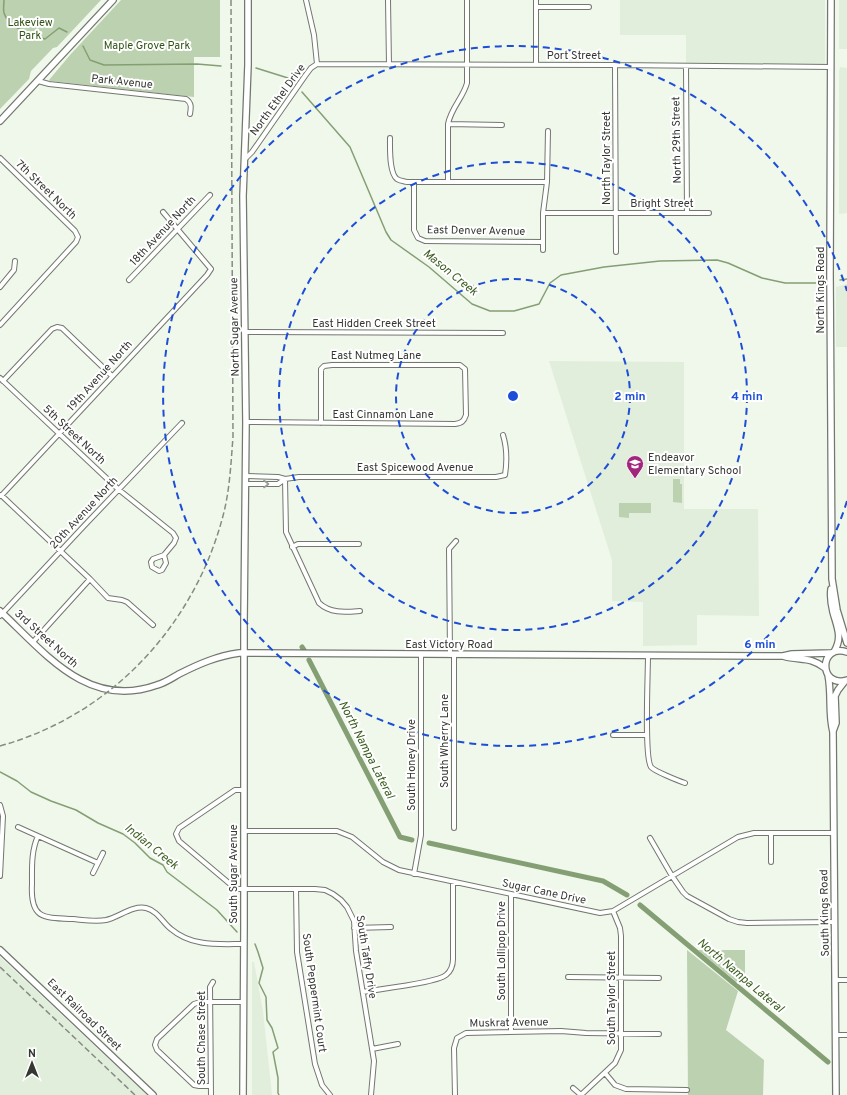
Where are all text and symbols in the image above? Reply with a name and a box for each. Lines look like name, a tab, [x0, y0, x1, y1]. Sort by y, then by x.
park label: Lakeview Park	[7, 16, 53, 43]
park label: Maple Grove Park	[104, 39, 190, 53]
street label: Port Street	[547, 49, 601, 63]
street label: North Ethel Drive	[247, 61, 309, 139]
street label: Park Avenue	[91, 72, 153, 92]
street label: North 29th Street	[669, 96, 685, 184]
street label: North Taylor Street	[600, 111, 614, 205]
street label: 7th Street North	[13, 157, 79, 223]
street label: 18th Avenue North	[127, 193, 199, 269]
street label: Bright Street	[630, 197, 694, 211]
street label: East Denver Avenue	[427, 223, 525, 239]
water label: Mason Creek	[419, 246, 481, 301]
street label: North Kings Road	[814, 247, 828, 333]
street label: North Sugar Avenue	[227, 277, 243, 377]
street label: East Hidden Creek Street	[312, 317, 436, 331]
street label: 19th Avenue North	[64, 338, 136, 414]
street label: East Nutmeg Lane	[331, 349, 421, 363]
centre of rings	[506, 389, 520, 403]
text: 2 min	[614, 389, 646, 405]
text: 4 min	[731, 389, 763, 405]
street label: 5th Street North	[40, 402, 108, 468]
street label: East Cinnamon Lane	[332, 408, 434, 422]
place label: Endeavor Elementary School	[648, 451, 741, 478]
school or university icon: Endeavor Elementary School	[625, 454, 645, 479]
street label: East Spicewood Avenue	[357, 461, 473, 475]
street label: 20th Avenue North	[47, 474, 121, 552]
one-way arrow	[263, 480, 269, 488]
street label: 3rd Street North	[11, 607, 81, 671]
text: 6 min	[744, 637, 776, 653]
street label: East Victory Road	[405, 638, 493, 652]
street label: South Wherry Lane	[438, 694, 452, 788]
water label: North Nampa Lateral	[334, 698, 398, 803]
street label: South Honey Drive	[405, 719, 419, 811]
water label: Indian Creek	[121, 820, 182, 874]
street label: South Sugar Avenue	[227, 824, 241, 924]
street label: South Kings Road	[817, 869, 833, 957]
street label: Sugar Cane Drive	[501, 876, 587, 908]
street label: South Lollipop Drive	[495, 901, 509, 1001]
street label: South Taffy Drive	[352, 914, 380, 1000]
street label: South Peppermint Court	[299, 932, 329, 1054]
water label: North Nampa Lateral	[693, 935, 787, 1017]
street label: South Taylor Street	[605, 951, 619, 1045]
street label: East Railroad Street	[44, 976, 124, 1054]
street label: South Chase Street	[195, 991, 209, 1085]
street label: Muskrat Avenue	[469, 1015, 549, 1031]
north arrow	[12, 1043, 52, 1083]
text: N	[28, 1047, 36, 1061]

